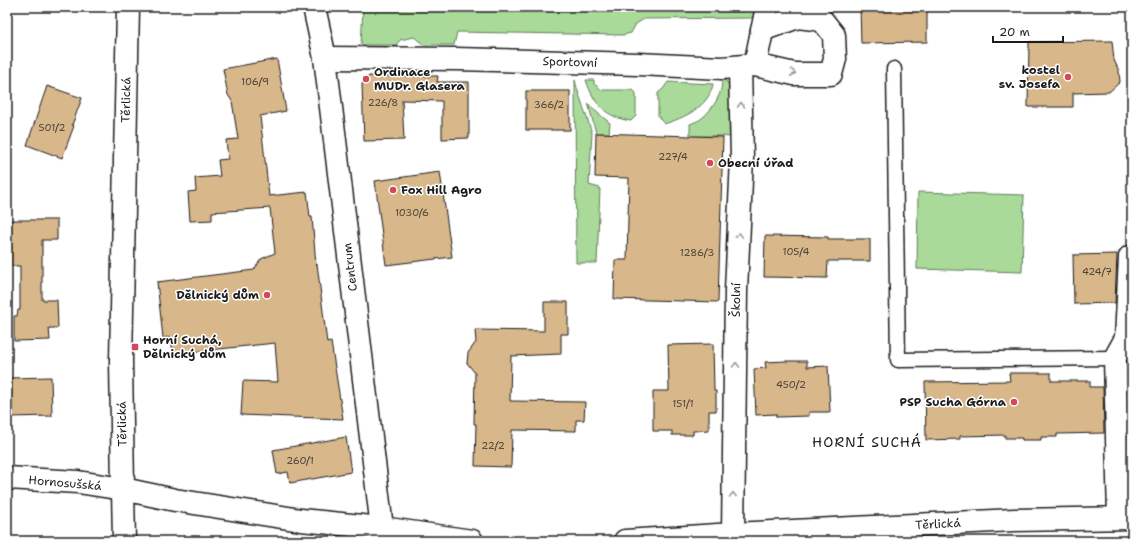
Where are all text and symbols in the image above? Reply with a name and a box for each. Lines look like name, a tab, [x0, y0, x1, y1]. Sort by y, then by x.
scale bar	[993, 18, 1063, 44]
text: 20 m	[999, 24, 1030, 40]
street label: Sportovní	[542, 53, 598, 71]
place label: kostel sv. Josefa	[999, 62, 1061, 92]
place label: Ordinace MUDr. Glasera	[374, 64, 466, 94]
one-way arrow	[790, 68, 796, 77]
marker: kostel sv. Josefa	[1063, 72, 1073, 82]
marker: Ordinace MUDr. Glasera	[361, 74, 371, 84]
house number: 106/9	[241, 75, 269, 88]
street label: Těrlická	[118, 77, 134, 123]
house number: 226/8	[368, 96, 398, 109]
house number: 366/2	[534, 98, 564, 111]
one-way arrow	[737, 102, 745, 108]
house number: 501/2	[38, 121, 66, 134]
house number: 227/4	[658, 150, 688, 163]
place label: Obecní úřad	[718, 155, 793, 171]
marker: Obecní úřad	[705, 158, 715, 168]
place label: Fox Hill Agro	[401, 182, 482, 198]
marker: Fox Hill Agro	[388, 185, 398, 195]
house number: 1030/6	[395, 206, 429, 219]
one-way arrow	[734, 232, 743, 238]
street label: Centrum	[339, 242, 361, 292]
house number: 105/4	[783, 245, 809, 258]
house number: 1286/3	[680, 246, 714, 259]
house number: 424/7	[1082, 265, 1112, 278]
street label: Školní	[728, 282, 744, 317]
place label: Dělnický dům	[176, 287, 259, 303]
marker: Dělnický dům	[262, 290, 272, 300]
place label: Horní Suchá, Dělnický dům	[143, 332, 226, 362]
marker: Horní Suchá, Dělnický dům	[130, 342, 140, 352]
one-way arrow	[731, 362, 740, 368]
house number: 450/2	[776, 378, 806, 391]
place label: PSP Sucha Górna	[899, 394, 1007, 410]
house number: 151/1	[672, 397, 694, 410]
marker: PSP Sucha Górna	[1009, 397, 1019, 407]
street label: Těrlická	[114, 401, 130, 447]
district label: HORNÍ SUCHÁ	[812, 433, 922, 451]
house number: 22/2	[481, 439, 505, 452]
house number: 260/1	[286, 454, 314, 467]
street label: Hornosušská	[28, 472, 103, 494]
one-way arrow	[729, 492, 737, 498]
street label: Těrlická	[915, 515, 962, 533]

